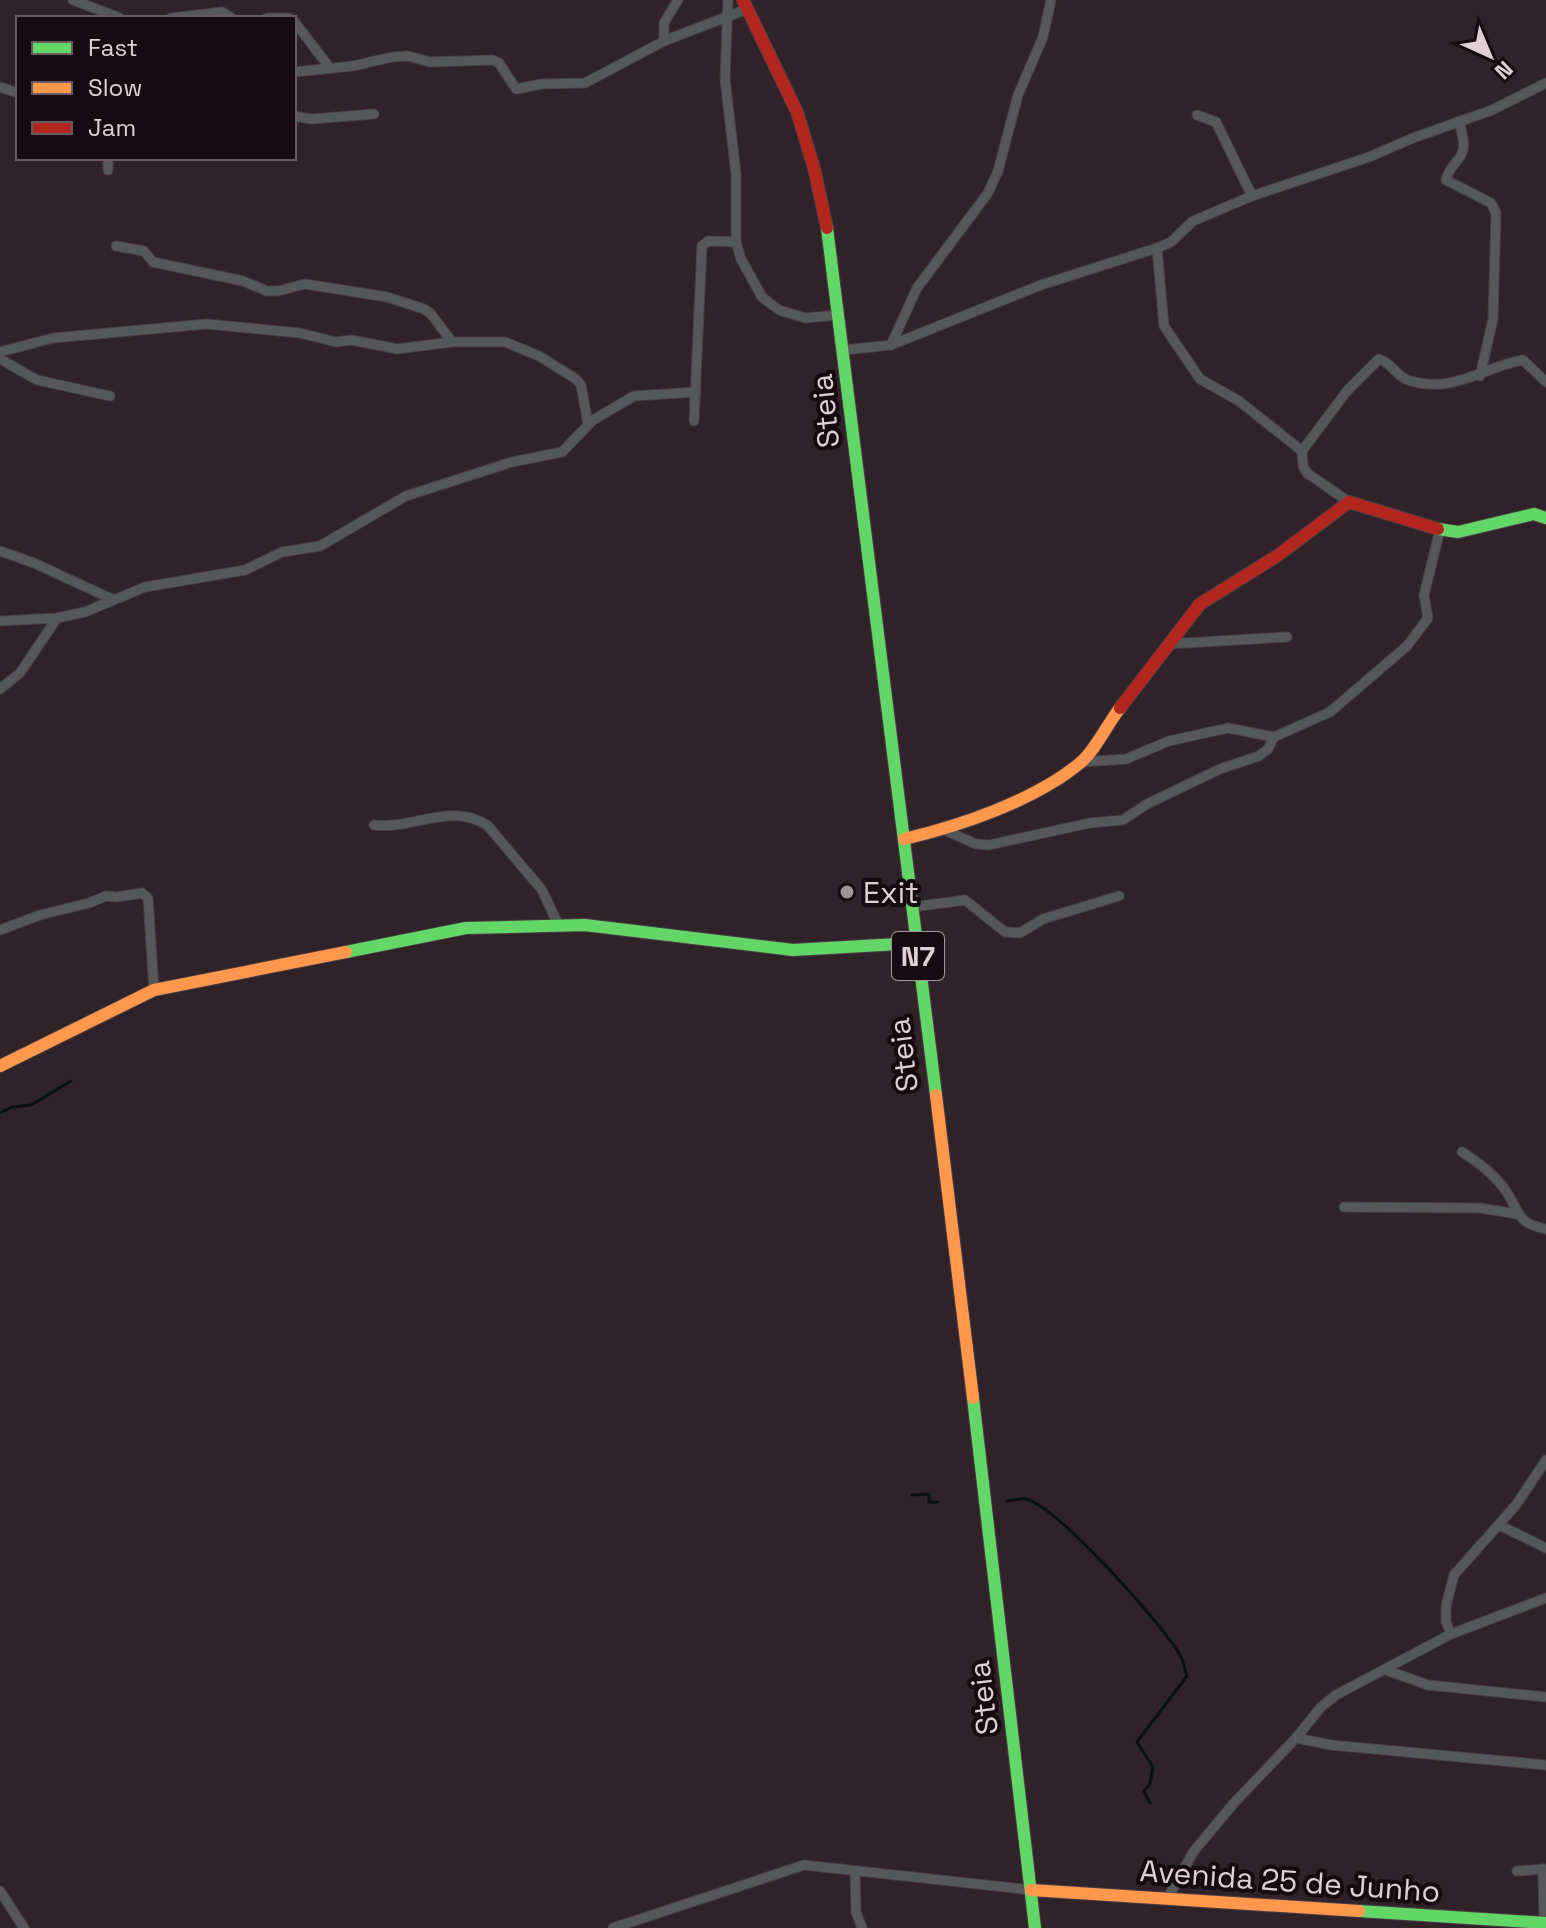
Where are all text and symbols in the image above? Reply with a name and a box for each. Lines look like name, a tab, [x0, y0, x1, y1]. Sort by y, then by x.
legend	[16, 16, 296, 160]
north arrow	[1450, 16, 1530, 96]
text: Fast	[88, 32, 138, 63]
text: N	[1489, 55, 1519, 86]
text: Slow	[88, 72, 142, 103]
text: Jam	[88, 112, 136, 143]
street label: Steia	[802, 372, 848, 450]
place label: Exit	[863, 873, 919, 912]
marker: Exit	[838, 883, 856, 901]
road number: N7	[892, 932, 944, 980]
street label: Steia	[879, 1016, 927, 1094]
street label: Steia	[959, 1659, 1007, 1737]
street label: Avenida 25 de Junho	[1139, 1851, 1441, 1911]

